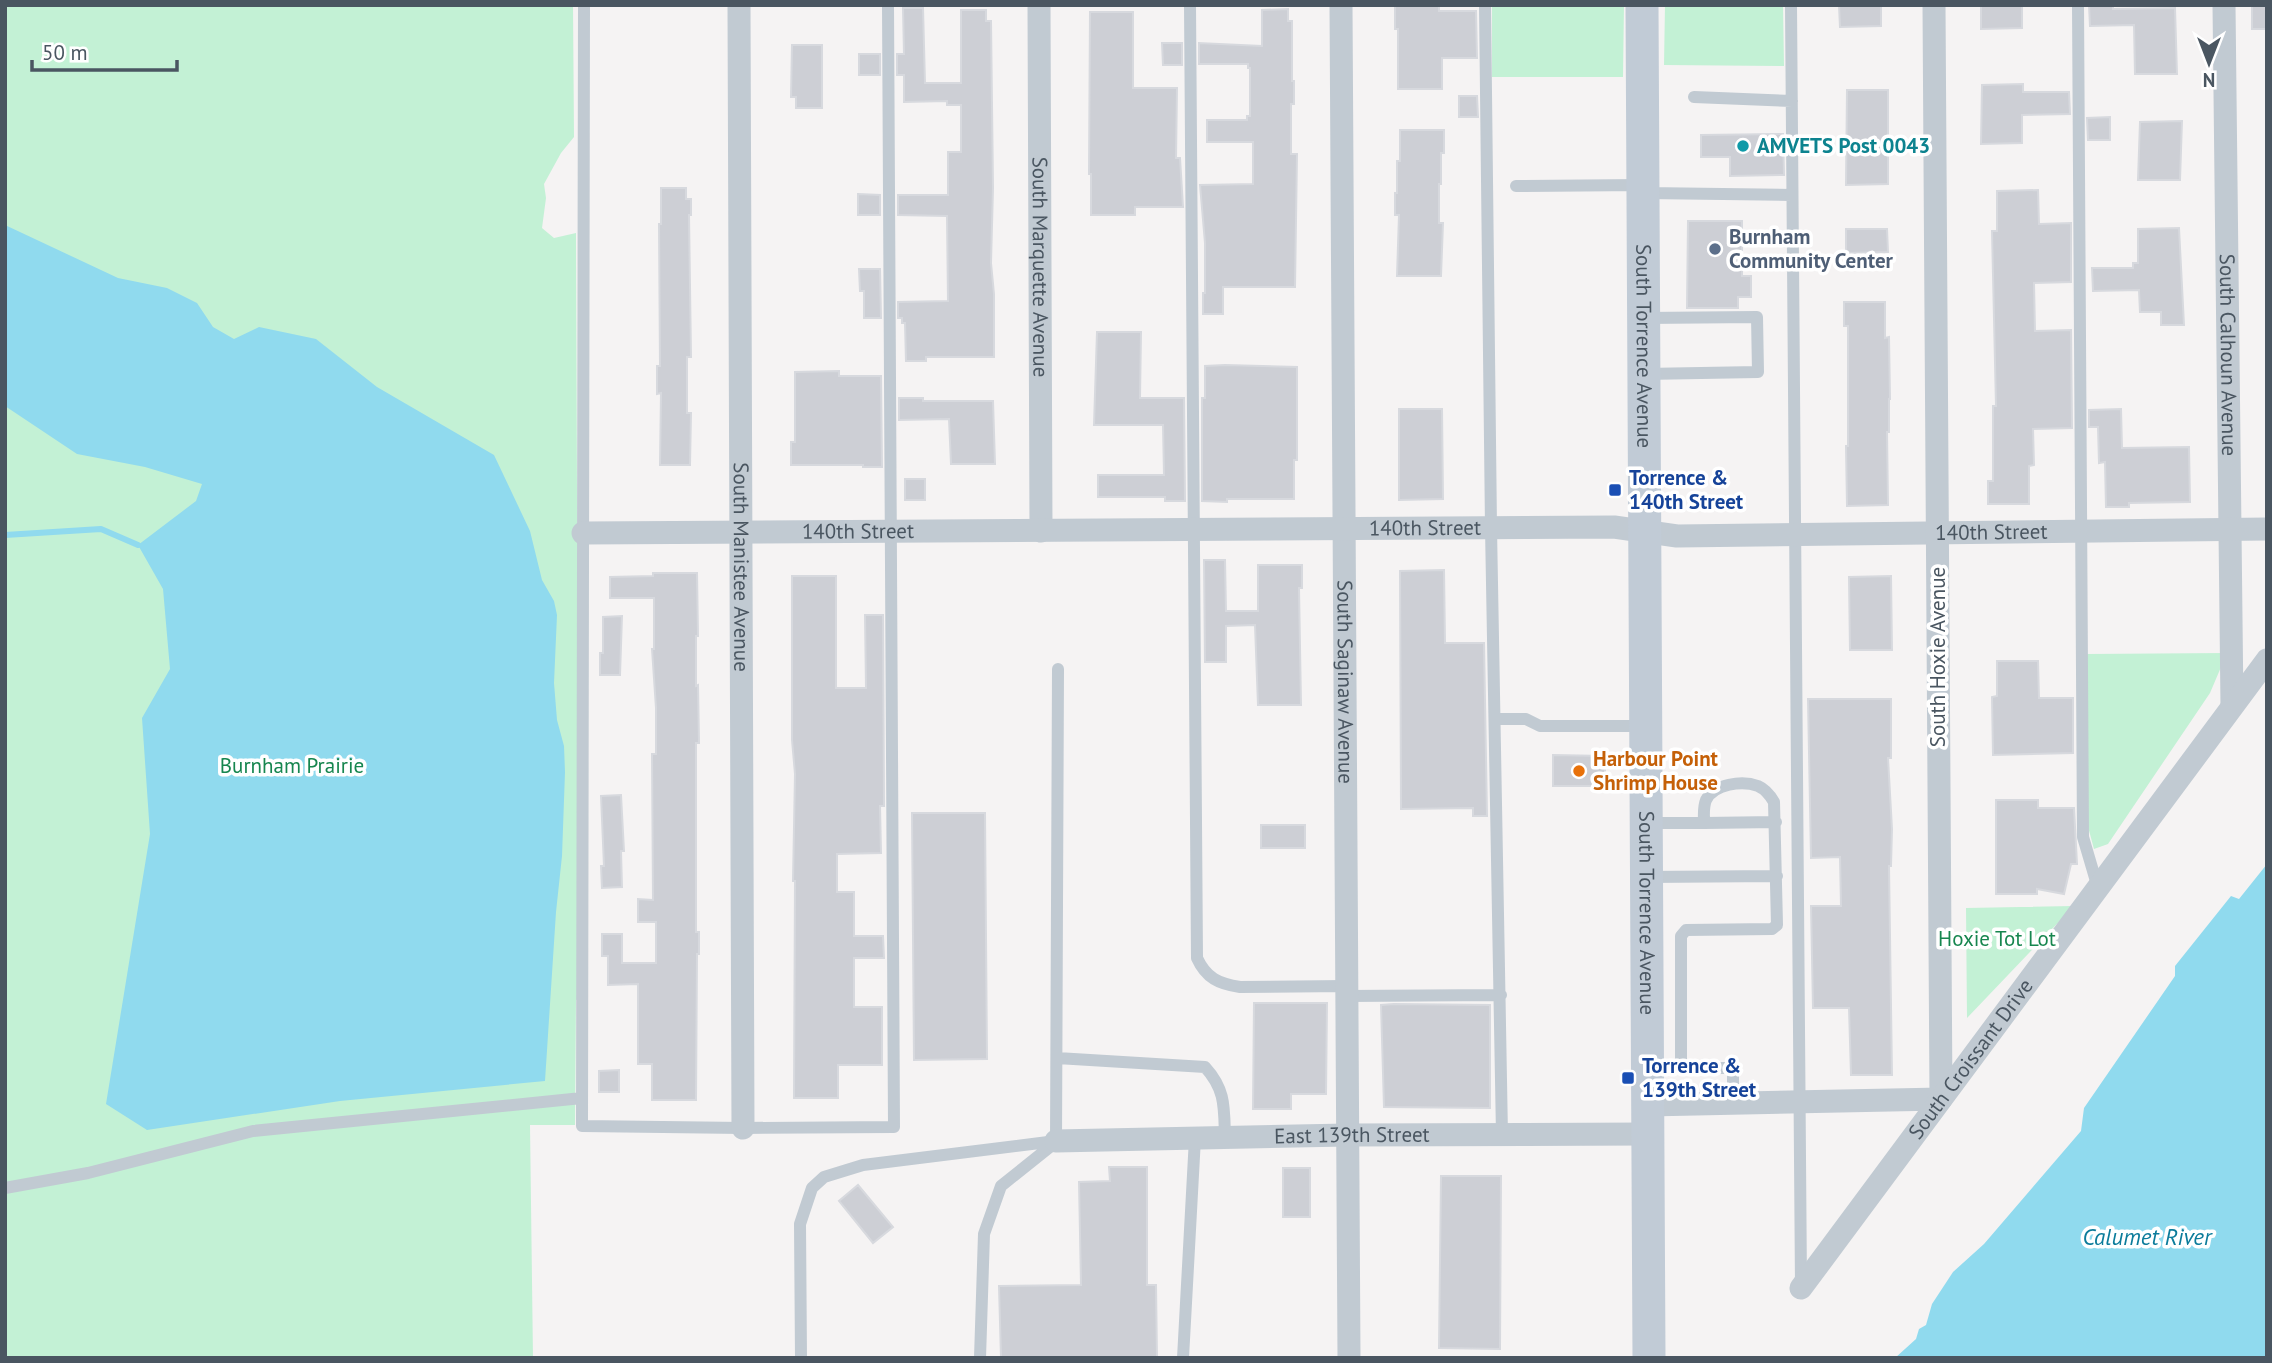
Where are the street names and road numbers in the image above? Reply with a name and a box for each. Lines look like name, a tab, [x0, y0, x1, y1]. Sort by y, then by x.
street label: South Marquette Avenue	[1027, 157, 1054, 377]
street label: South Torrence Avenue	[1630, 244, 1658, 448]
street label: South Calhoun Avenue	[2214, 254, 2243, 456]
street label: South Manistee Avenue	[728, 462, 755, 672]
street label: 140th Street	[1369, 514, 1481, 541]
street label: 140th Street	[802, 517, 914, 545]
street label: 140th Street	[1935, 518, 2048, 546]
street label: South Hoxie Avenue	[1924, 567, 1951, 747]
street label: South Saginaw Avenue	[1331, 580, 1360, 784]
street label: South Torrence Avenue	[1633, 811, 1661, 1015]
street label: South Croissant Drive	[1902, 973, 2039, 1144]
street label: East 139th Street	[1274, 1121, 1430, 1149]

